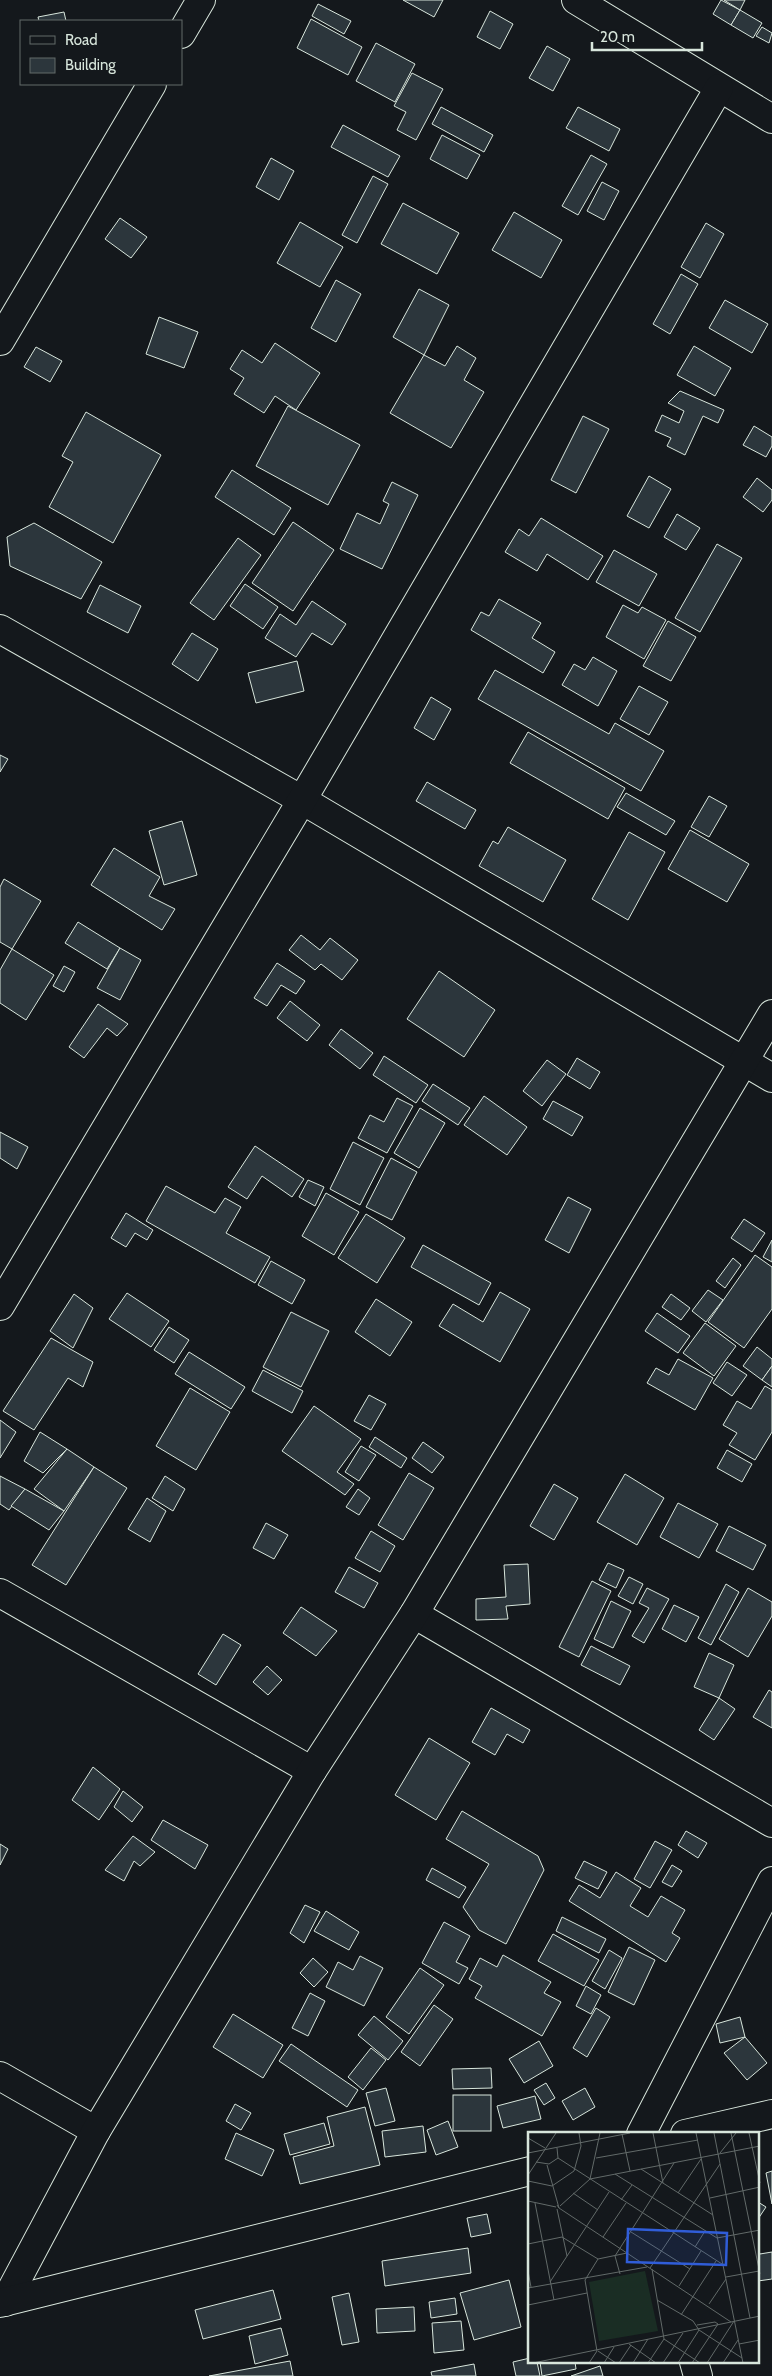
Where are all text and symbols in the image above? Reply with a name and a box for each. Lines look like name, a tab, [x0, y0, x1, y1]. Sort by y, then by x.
legend	[20, 20, 182, 85]
scale bar	[592, 20, 702, 52]
text: 20 m	[600, 28, 635, 46]
text: Road	[65, 31, 98, 49]
text: Building	[65, 56, 116, 74]
inset map	[528, 2132, 760, 2364]

